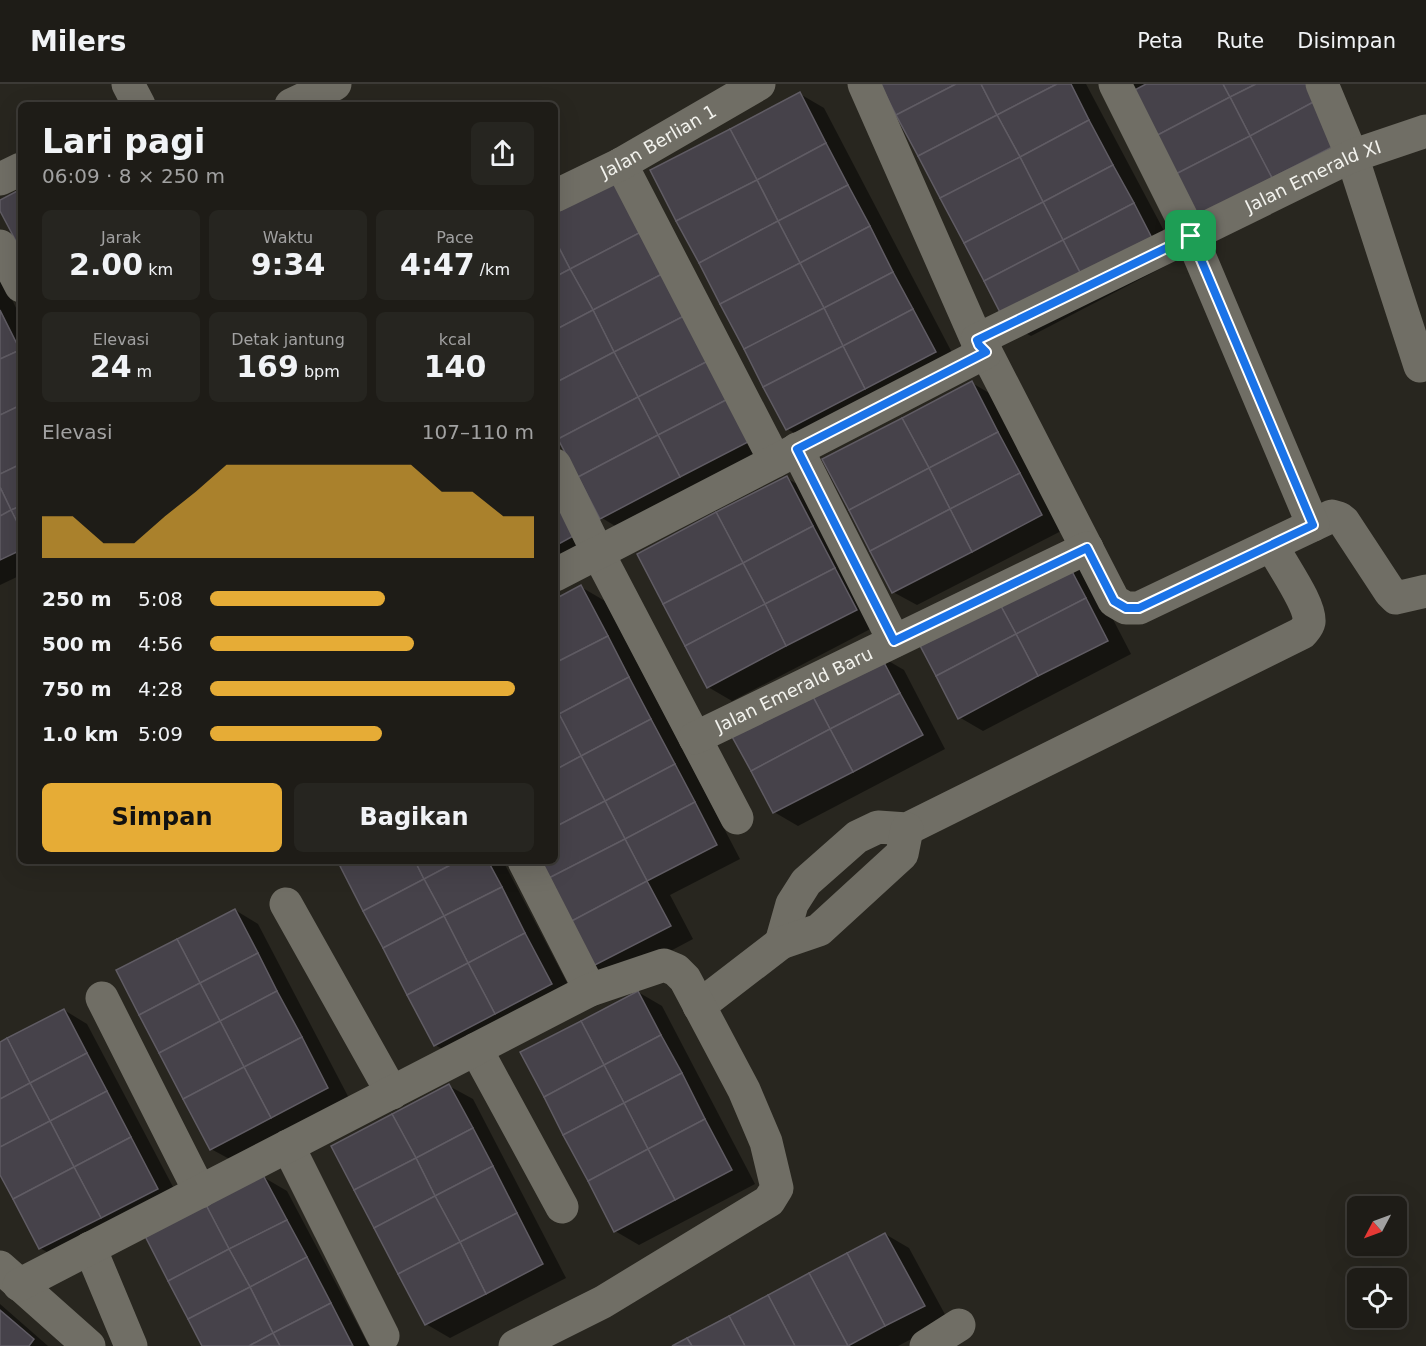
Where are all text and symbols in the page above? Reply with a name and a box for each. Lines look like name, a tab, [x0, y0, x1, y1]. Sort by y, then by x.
text: Milers	[30, 25, 127, 58]
text: Peta	[1137, 29, 1183, 53]
text: Rute	[1216, 29, 1264, 53]
text: Disimpan	[1297, 29, 1396, 53]
street label: Jalan Berlian 1	[596, 100, 720, 183]
text: Lari pagi	[42, 122, 205, 161]
button: share	[471, 122, 534, 185]
street label: Jalan Emerald XI	[1241, 136, 1384, 217]
text: 06:09 · 8 × 250 m	[42, 164, 225, 188]
pin	[1165, 210, 1216, 261]
icon: arrive	[1174, 219, 1207, 252]
text: Jarak	[101, 228, 141, 247]
text: Waktu	[263, 228, 313, 247]
text: Pace	[436, 228, 474, 247]
text: 2.00	[69, 247, 143, 282]
text: 9:34	[251, 247, 325, 282]
text: 4:47	[400, 247, 475, 282]
text: km	[143, 260, 173, 279]
text: /km	[475, 260, 510, 279]
text: Elevasi	[93, 330, 149, 349]
text: Detak jantung	[231, 330, 345, 349]
text: kcal	[439, 330, 471, 349]
text: 24	[90, 349, 132, 384]
text: 169	[236, 349, 299, 384]
text: 140	[424, 349, 486, 384]
text: m	[132, 362, 152, 381]
text: bpm	[299, 362, 340, 381]
text: Elevasi	[42, 420, 113, 444]
text: 107–110 m	[422, 420, 534, 444]
text: 250 m	[42, 587, 112, 611]
text: 5:08	[138, 587, 183, 611]
text: 500 m	[42, 632, 112, 656]
text: 4:56	[138, 632, 183, 656]
street label: Jalan Emerald Baru	[711, 643, 876, 737]
text: 750 m	[42, 677, 112, 701]
text: 4:28	[138, 677, 183, 701]
text: 1.0 km	[42, 722, 119, 746]
text: 5:09	[138, 722, 183, 746]
button: Simpan	[42, 783, 282, 852]
button: Bagikan	[294, 783, 534, 852]
north arrow	[1347, 1196, 1407, 1256]
map controls	[1347, 1196, 1407, 1328]
button: locate	[1347, 1268, 1407, 1328]

